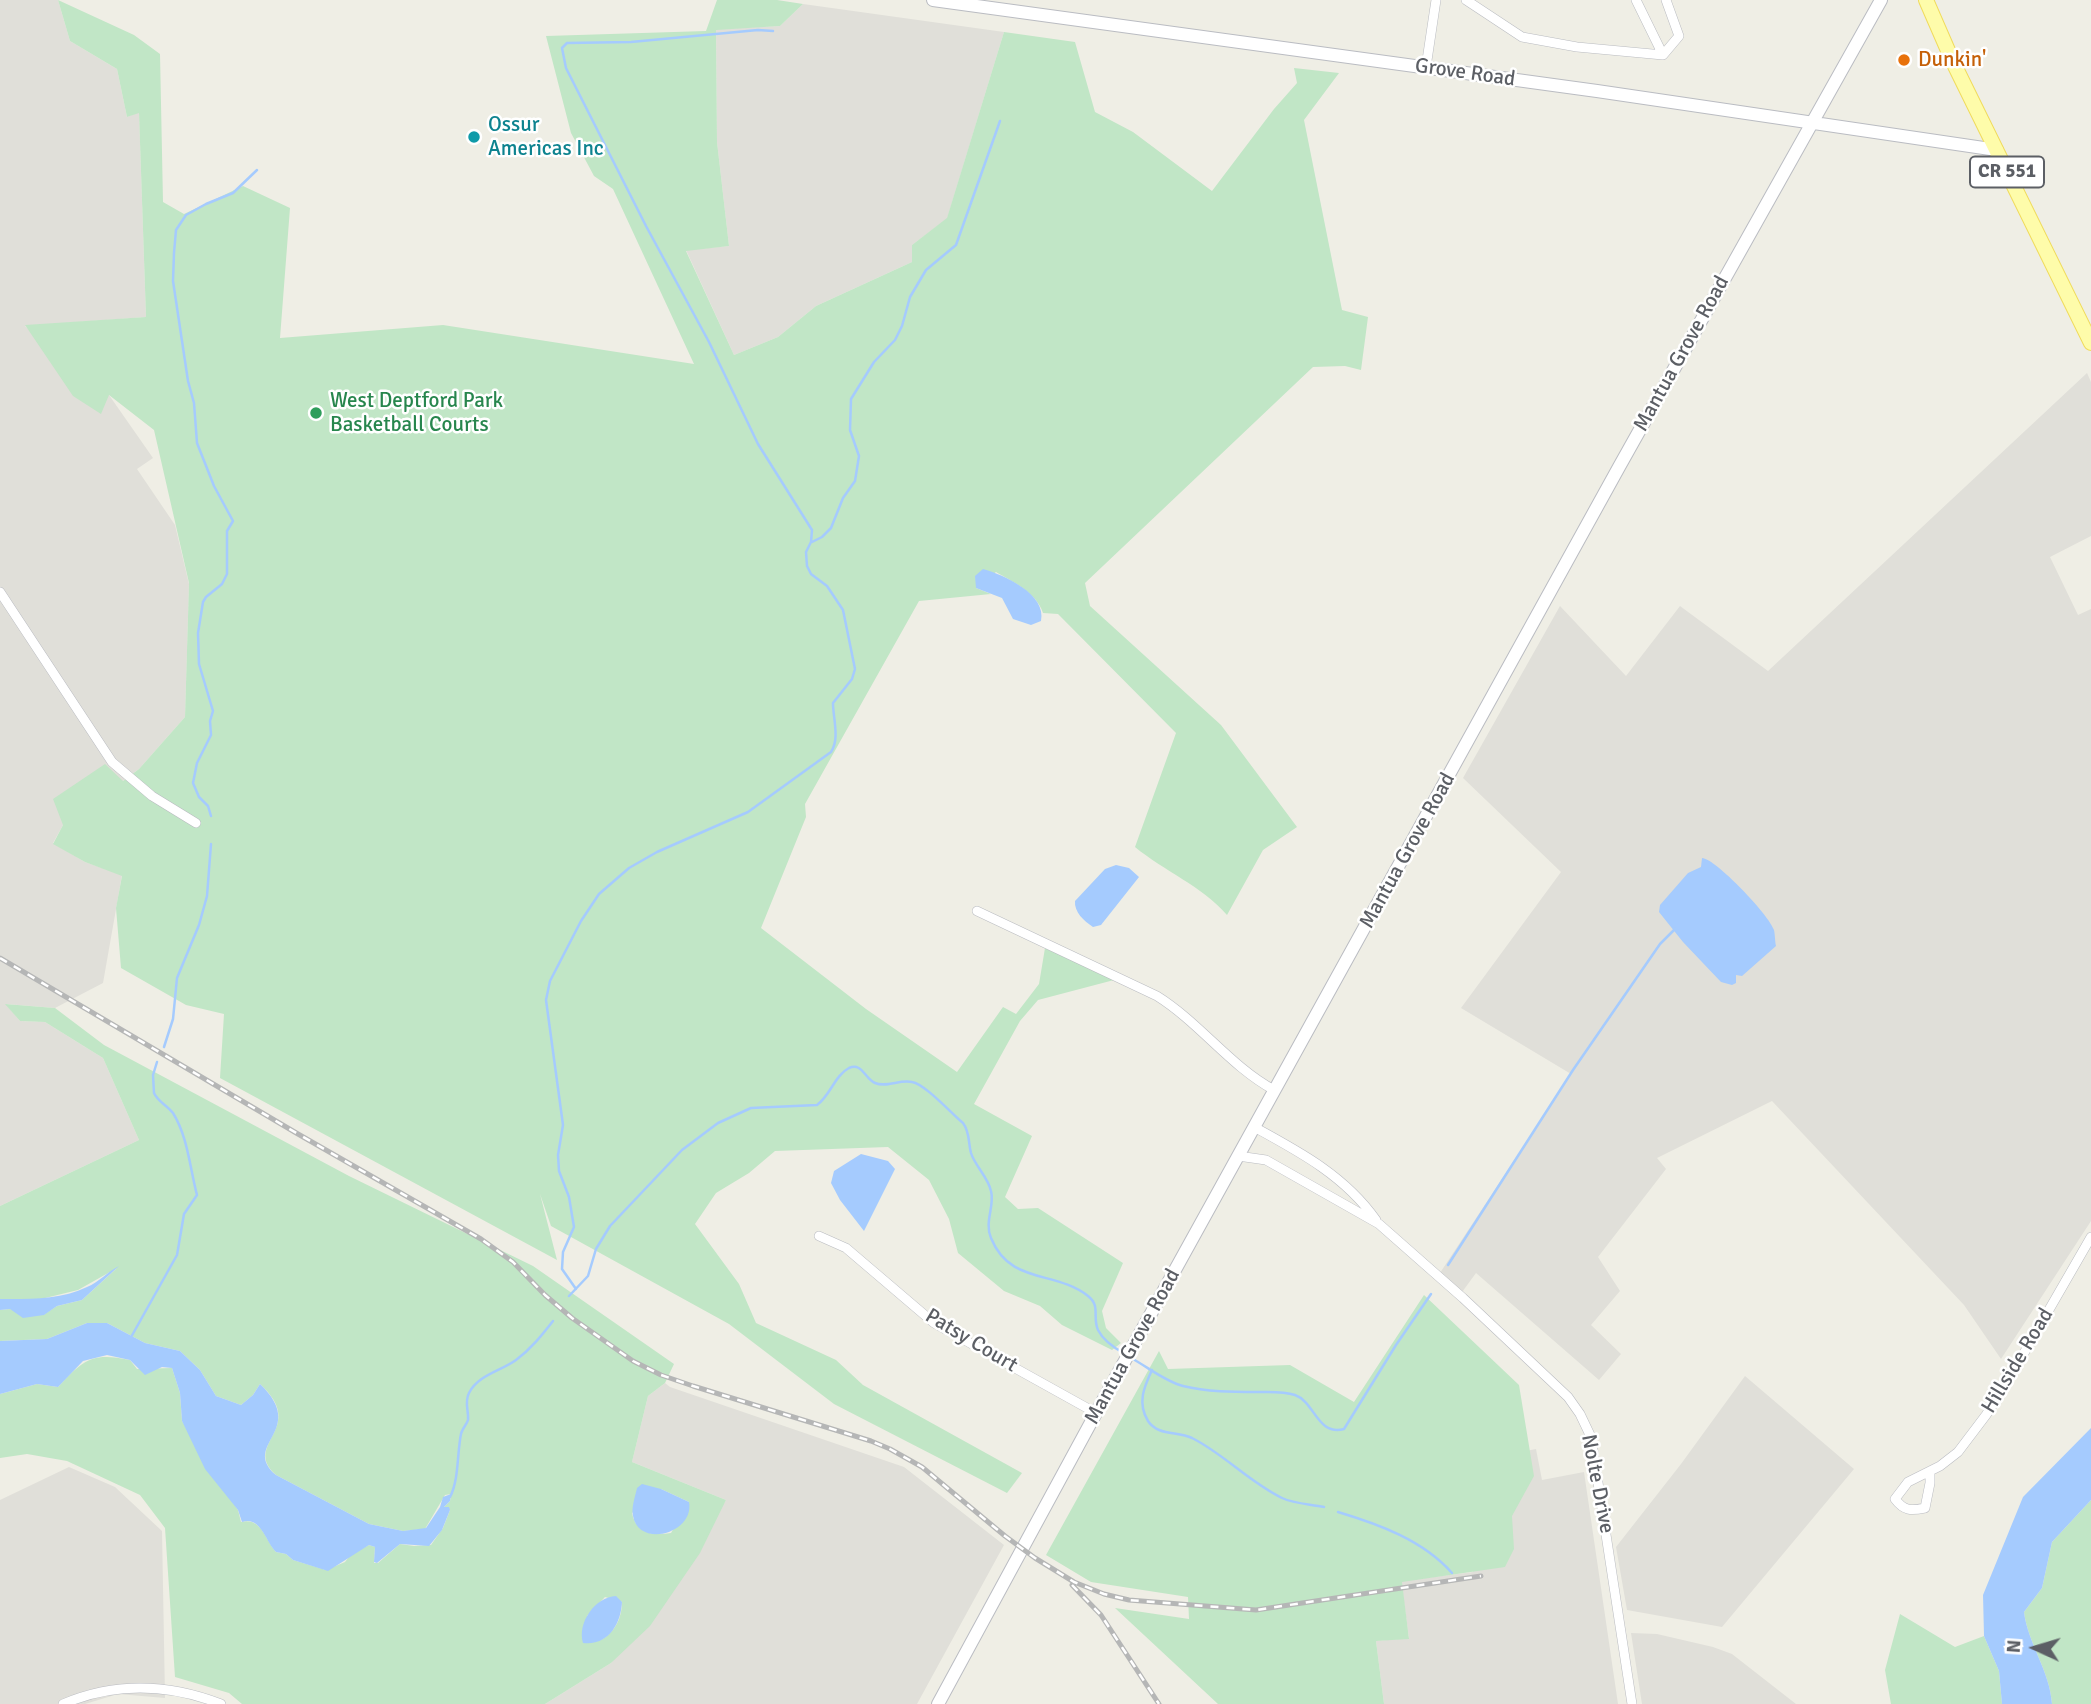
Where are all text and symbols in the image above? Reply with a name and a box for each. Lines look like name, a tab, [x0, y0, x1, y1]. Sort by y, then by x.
place label: Dunkin'	[1918, 47, 1986, 73]
marker: Dunkin'	[1896, 52, 1912, 68]
street label: Grove Road	[1413, 54, 1517, 92]
place label: Ossur Americas Inc	[488, 112, 604, 162]
marker: Ossur Americas Inc	[466, 129, 482, 145]
road number: CR 551	[1970, 156, 2044, 188]
street label: Mantua Grove Road	[1629, 272, 1735, 436]
place label: West Deptford Park Basketball Courts	[330, 388, 503, 438]
marker: West Deptford Park Basketball Courts	[308, 405, 324, 421]
street label: Mantua Grove Road	[1355, 769, 1461, 933]
street label: Mantua Grove Road	[1080, 1265, 1186, 1429]
street label: Patsy Court	[920, 1304, 1022, 1378]
street label: Hillside Road	[1977, 1304, 2059, 1418]
street label: Nolte Drive	[1575, 1432, 1619, 1536]
north arrow	[2000, 1613, 2070, 1683]
text: N	[2002, 1639, 2026, 1654]

